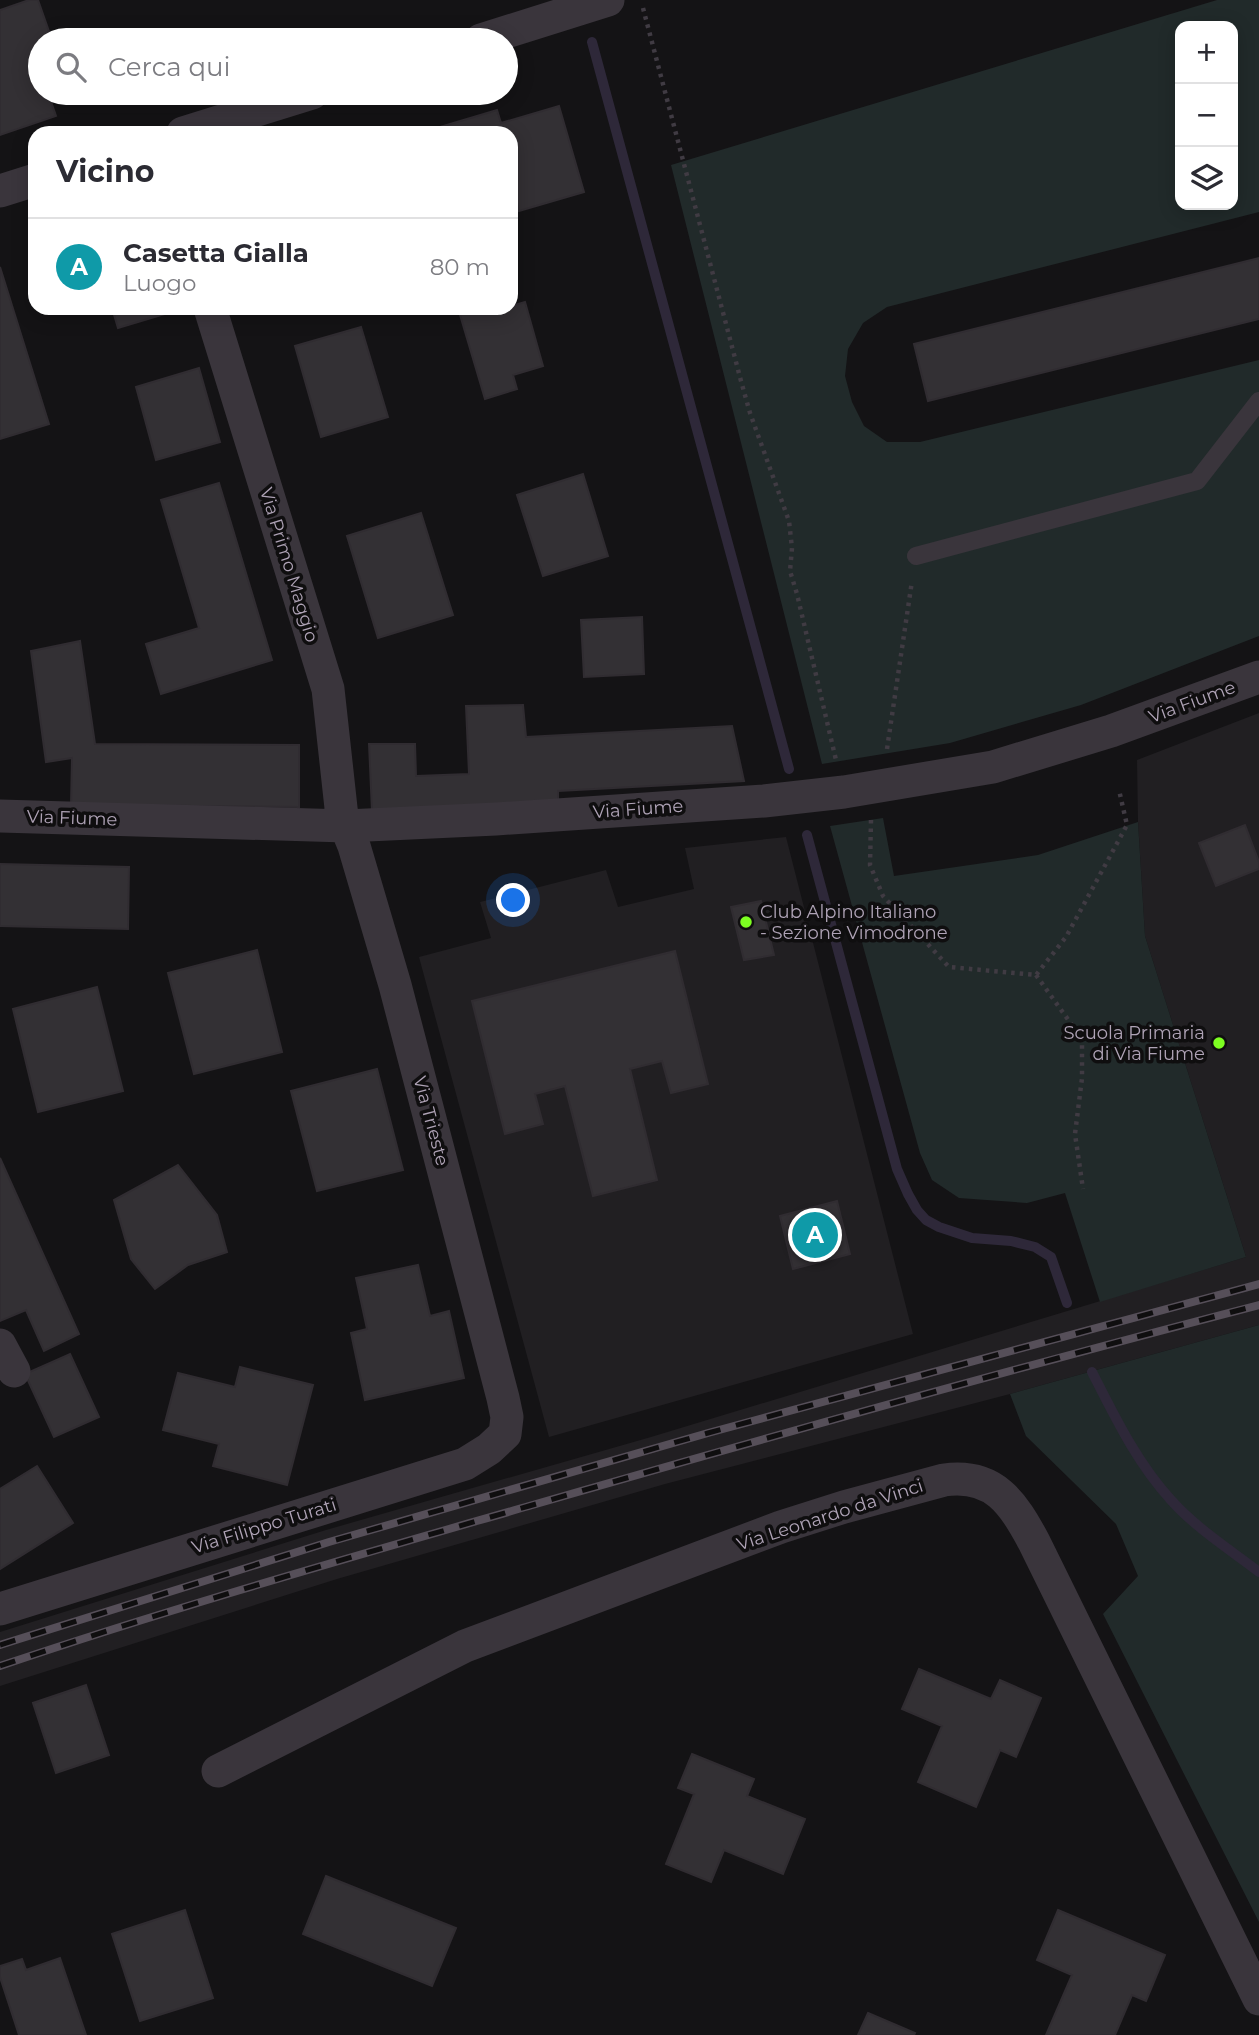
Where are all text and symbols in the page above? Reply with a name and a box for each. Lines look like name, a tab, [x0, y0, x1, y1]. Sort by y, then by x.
map controls	[1175, 21, 1238, 210]
button: +	[1175, 21, 1238, 84]
search box	[28, 28, 518, 105]
icon: search	[52, 48, 90, 86]
text: Cerca qui	[108, 51, 231, 83]
button: −	[1175, 84, 1238, 147]
button: layers	[1175, 147, 1238, 210]
text: Vicino	[56, 153, 154, 190]
text: Casetta Gialla	[123, 237, 309, 269]
text: A	[70, 253, 88, 281]
text: 80 m	[430, 253, 490, 281]
text: Luogo	[123, 269, 196, 297]
street label: Via Primo Maggio	[255, 485, 323, 645]
street label: Via Fiume	[1146, 676, 1239, 728]
street label: Via Fiume	[592, 795, 684, 823]
street label: Via Fiume	[26, 805, 118, 831]
your location	[496, 883, 530, 917]
place label: Club Alpino Italiano - Sezione Vimodrone	[760, 901, 948, 944]
marker: Club Alpino Italiano - Sezione Vimodrone	[738, 914, 754, 930]
place label: Scuola Primaria di Via Fiume	[1064, 1022, 1205, 1065]
marker: Scuola Primaria di Via Fiume	[1211, 1035, 1227, 1051]
street label: Via Trieste	[408, 1074, 454, 1168]
pin: A	[792, 1209, 838, 1261]
street label: Via Leonardo da Vinci	[734, 1474, 926, 1556]
street label: Via Filippo Turati	[189, 1494, 339, 1558]

